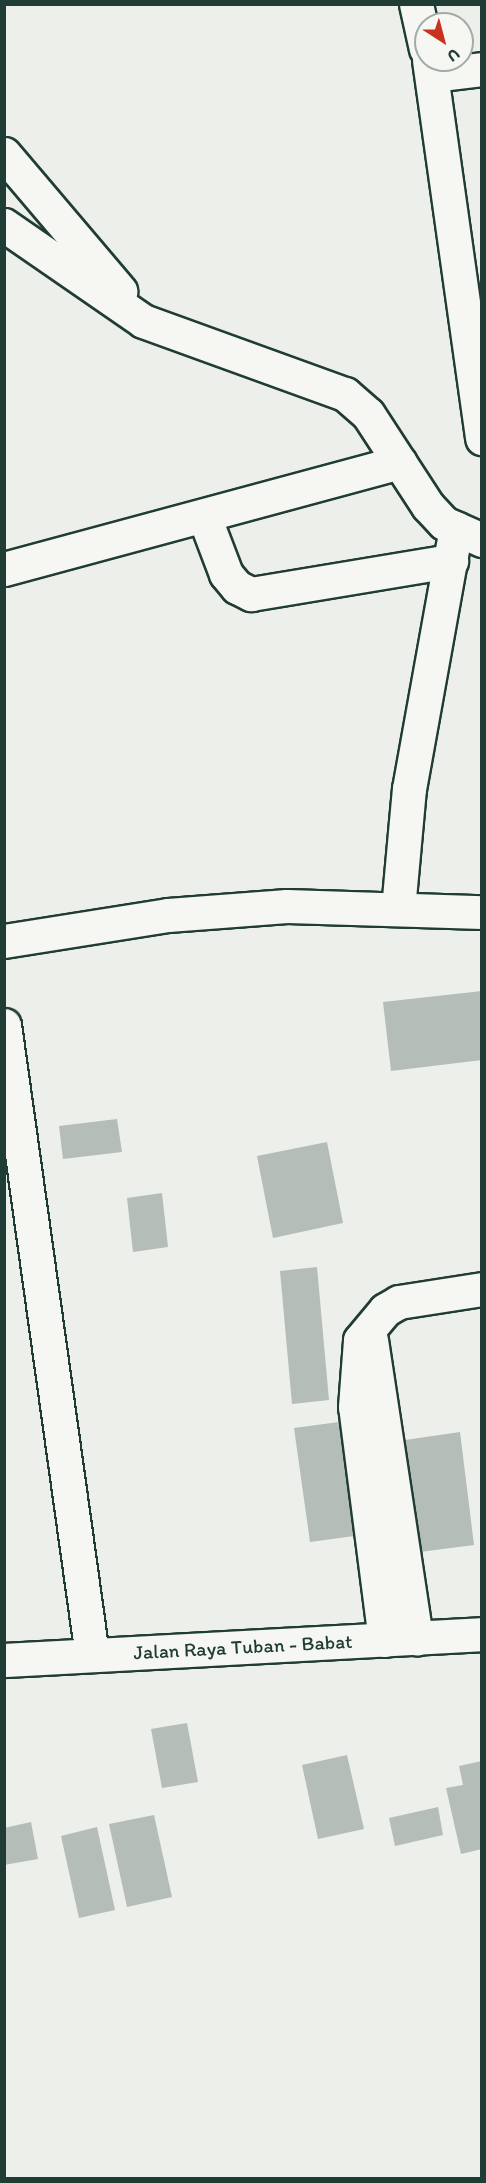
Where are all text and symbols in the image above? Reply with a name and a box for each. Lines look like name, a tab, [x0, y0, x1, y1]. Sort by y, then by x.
north arrow	[414, 12, 474, 72]
text: U	[444, 45, 464, 66]
street label: Jalan Raya Tuban - Babat	[134, 1629, 352, 1665]

